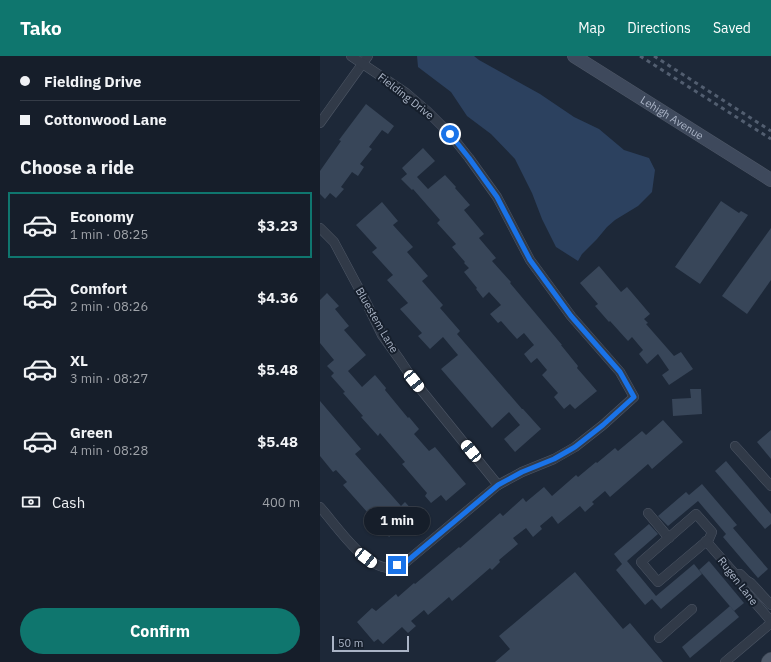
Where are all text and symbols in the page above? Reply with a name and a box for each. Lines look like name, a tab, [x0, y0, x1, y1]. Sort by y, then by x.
text: Tako	[20, 16, 62, 40]
text: Map	[578, 19, 605, 37]
text: Directions	[627, 19, 691, 37]
text: Saved	[713, 19, 751, 37]
street label: Fielding Drive	[375, 70, 437, 122]
text: Fielding Drive	[44, 72, 141, 91]
street label: Lehigh Avenue	[638, 93, 706, 143]
text: Cottonwood Lane	[44, 110, 167, 129]
route start	[441, 125, 459, 143]
text: Choose a ride	[20, 156, 134, 179]
icon: car	[22, 207, 58, 243]
text: Economy	[70, 207, 134, 226]
text: $3.23	[257, 216, 298, 235]
text: 1 min · 08:25	[70, 226, 148, 243]
icon: car	[22, 279, 58, 315]
text: Comfort	[70, 279, 127, 298]
street label: Bluestem Lane	[353, 285, 401, 355]
text: $4.36	[257, 288, 298, 307]
text: 2 min · 08:26	[70, 298, 148, 315]
icon: car	[22, 351, 58, 387]
text: XL	[70, 351, 88, 370]
text: $5.48	[257, 360, 298, 379]
car	[402, 368, 426, 394]
text: 3 min · 08:27	[70, 370, 148, 387]
icon: car	[22, 423, 58, 459]
text: Green	[70, 423, 113, 442]
text: $5.48	[257, 432, 298, 451]
car	[459, 438, 483, 464]
text: 4 min · 08:28	[70, 442, 148, 459]
icon: cash	[20, 491, 42, 513]
text: Cash	[52, 493, 85, 512]
text: 400 m	[262, 494, 300, 511]
callout: 1 min	[364, 507, 430, 535]
text: 1 min	[380, 512, 414, 529]
car	[353, 546, 379, 570]
street label: Rugen Lane	[715, 554, 761, 608]
route end	[388, 556, 406, 574]
button: Confirm	[20, 608, 300, 654]
scale bar	[332, 634, 409, 653]
text: 50 m	[338, 636, 363, 650]

